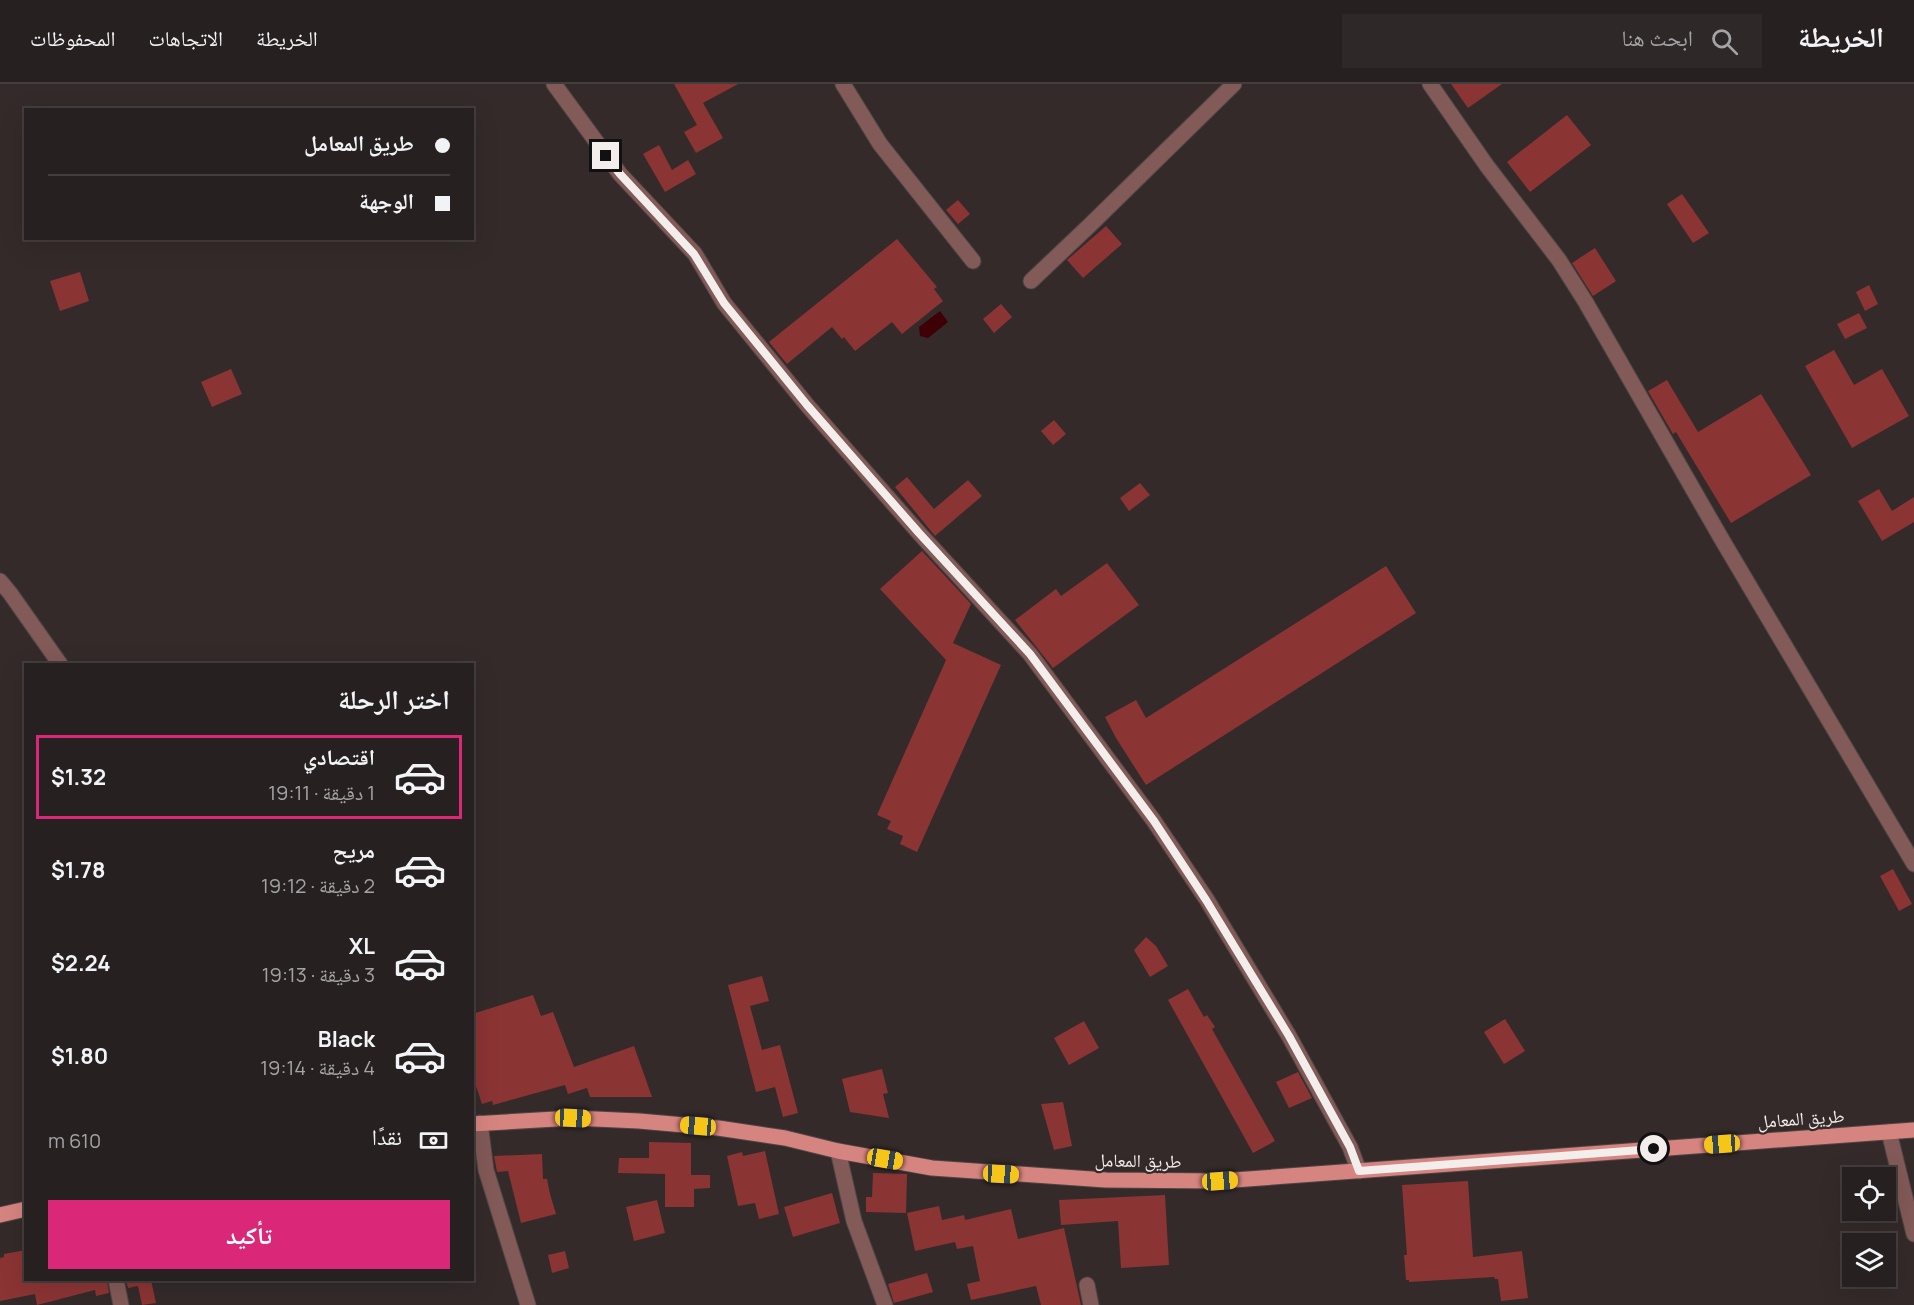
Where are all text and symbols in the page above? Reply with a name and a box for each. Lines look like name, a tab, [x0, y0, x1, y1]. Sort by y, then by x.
search box	[1342, 14, 1762, 68]
text: الخريطة	[1798, 17, 1884, 55]
text: ابحث هنا	[1622, 23, 1693, 53]
text: المحفوظات	[30, 24, 115, 52]
text: الاتجاهات	[148, 24, 223, 52]
text: الخريطة	[256, 24, 318, 52]
icon: search	[1708, 25, 1741, 58]
text: طريق المعامل	[304, 128, 414, 158]
route end	[592, 142, 619, 169]
text: الوجهة	[359, 186, 414, 216]
text: اختر الرحلة	[338, 680, 450, 717]
text: اقتصادي	[303, 742, 375, 772]
icon: car	[393, 750, 447, 804]
text: $1.32	[51, 762, 106, 792]
text: 1 دقيقة · 19:11	[268, 779, 375, 806]
text: مريح	[332, 835, 375, 865]
icon: car	[393, 843, 447, 897]
text: $1.78	[51, 855, 105, 885]
text: 2 دقيقة · 19:12	[261, 872, 375, 899]
text: XL	[349, 931, 375, 961]
icon: car	[393, 936, 447, 990]
text: $2.24	[51, 948, 111, 978]
text: 3 دقيقة · 19:13	[262, 961, 375, 988]
text: Black	[318, 1024, 375, 1054]
icon: car	[393, 1029, 447, 1083]
text: $1.80	[51, 1041, 108, 1071]
text: 4 دقيقة · 19:14	[260, 1054, 375, 1081]
street label: طريق المعامل	[1757, 1103, 1845, 1133]
car	[555, 1108, 591, 1128]
car	[679, 1115, 717, 1137]
text: نقدًا	[372, 1122, 402, 1152]
icon: cash	[417, 1124, 450, 1157]
text: 610 m	[48, 1127, 101, 1154]
car	[1703, 1134, 1741, 1154]
route start	[1640, 1135, 1667, 1162]
car	[866, 1147, 904, 1171]
street label: طريق المعامل	[1094, 1147, 1182, 1173]
car	[983, 1164, 1019, 1184]
map controls	[1842, 1167, 1896, 1287]
button: locate	[1842, 1167, 1896, 1221]
car	[1201, 1171, 1239, 1191]
button: تأكيد	[48, 1200, 450, 1269]
button: layers	[1842, 1233, 1896, 1287]

